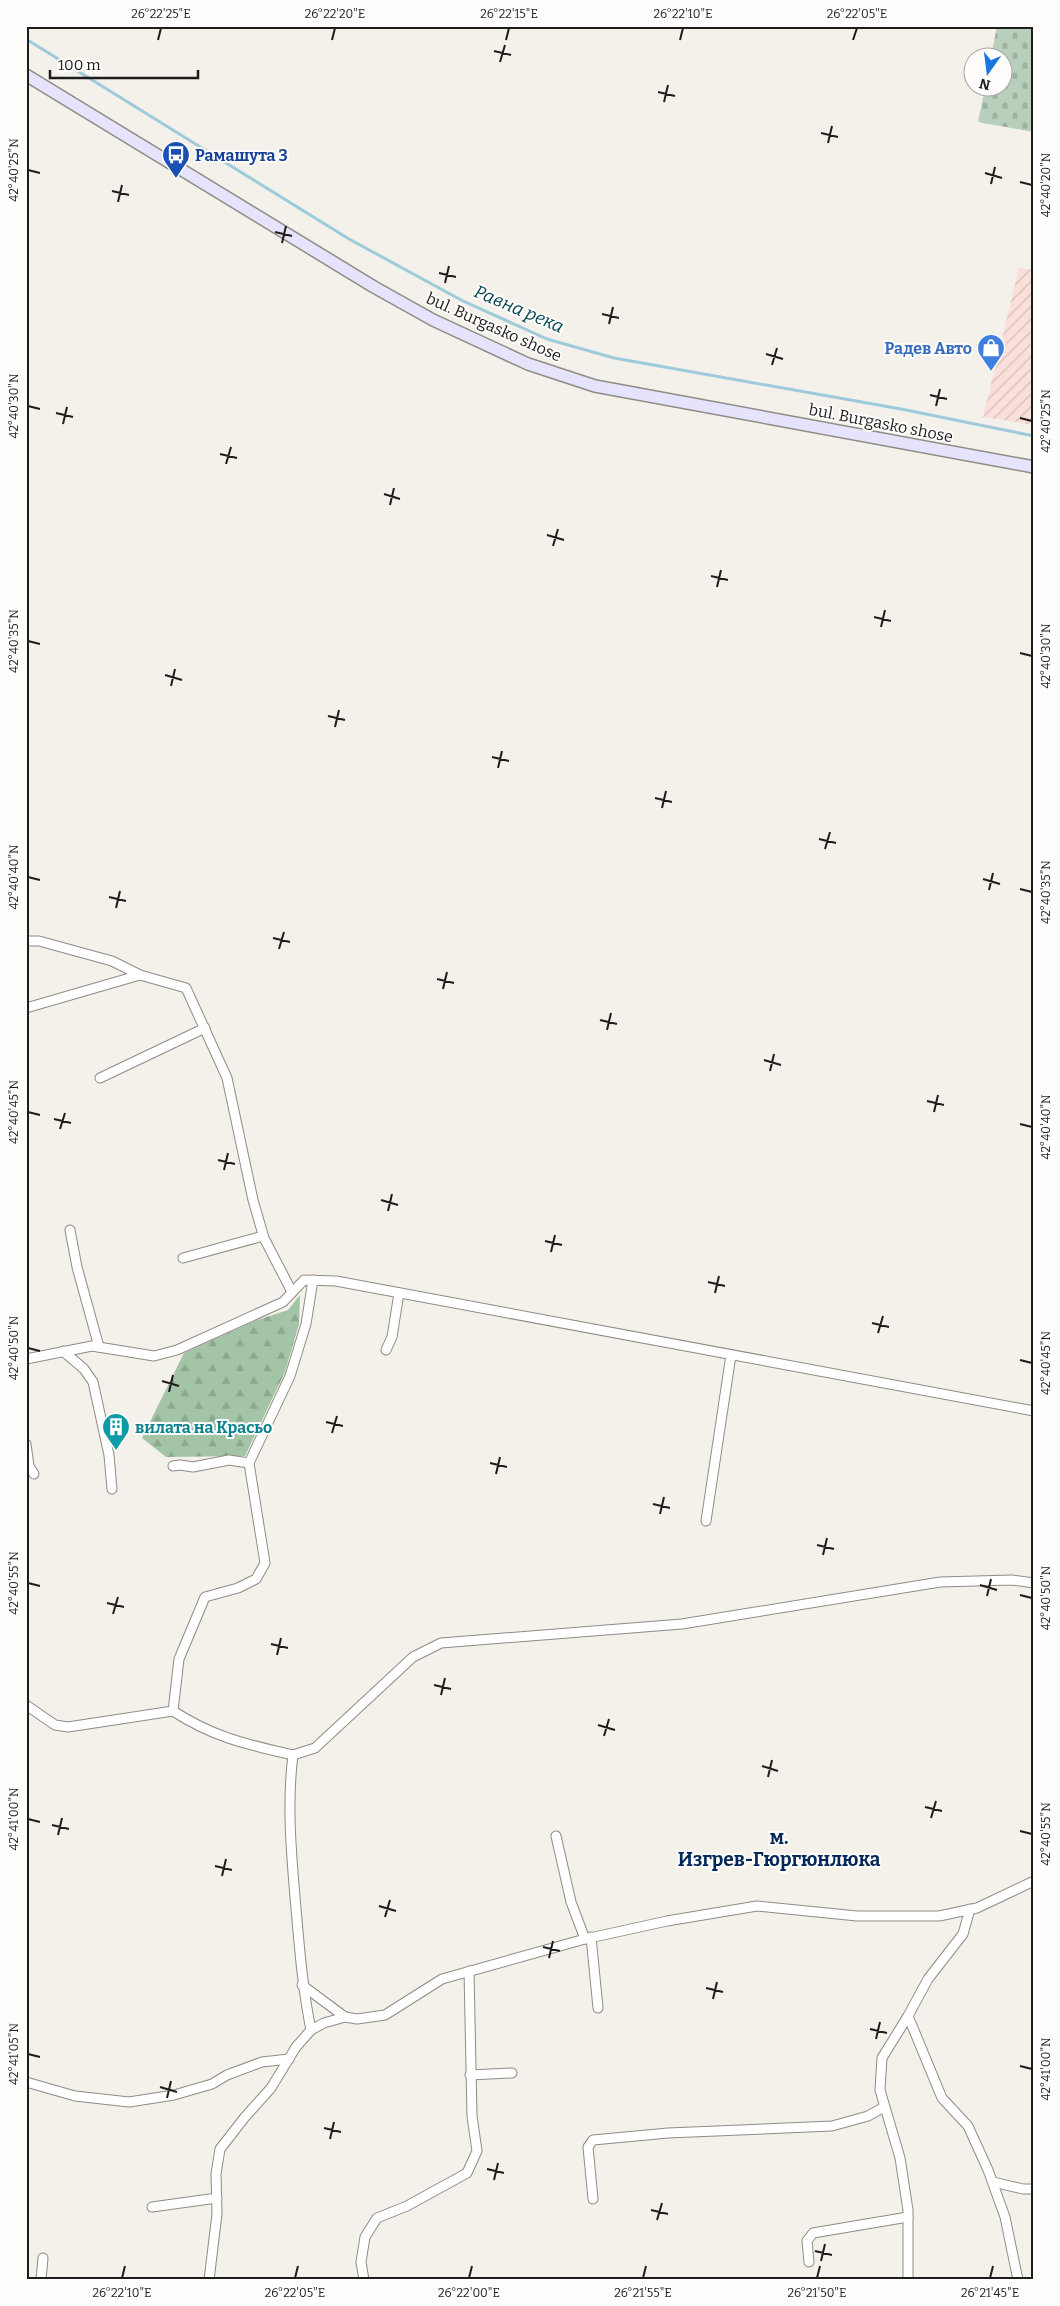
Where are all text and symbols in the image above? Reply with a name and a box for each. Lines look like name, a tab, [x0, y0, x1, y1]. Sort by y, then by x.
text: 26°22'25"E	[131, 7, 191, 21]
text: 26°22'20"E	[305, 7, 365, 21]
text: 26°22'15"E	[480, 7, 538, 21]
text: 26°22'10"E	[653, 7, 713, 21]
text: 26°22'05"E	[827, 7, 887, 21]
scale bar	[50, 48, 198, 80]
north arrow	[962, 48, 1012, 98]
text: 100 m	[58, 56, 101, 74]
text: N	[977, 75, 992, 94]
text: 42°40'25"N	[7, 138, 21, 202]
bus stop icon: Рамашута 3	[161, 140, 191, 179]
place label: Рамашута 3	[195, 146, 288, 165]
text: 42°40'20"N	[1039, 152, 1053, 217]
water label: Равна река	[471, 280, 567, 338]
street label: bul. Burgasko shose	[423, 289, 565, 365]
shop icon: Радев Авто	[976, 333, 1006, 372]
place label: Радев Авто	[885, 339, 972, 358]
text: 42°40'30"N	[7, 373, 21, 439]
text: 42°40'25"N	[1039, 389, 1053, 453]
street label: bul. Burgasko shose	[807, 400, 955, 446]
text: 42°40'35"N	[7, 609, 21, 673]
text: 42°40'30"N	[1039, 623, 1053, 689]
text: 42°40'40"N	[7, 844, 21, 910]
text: 42°40'35"N	[1039, 860, 1053, 924]
text: 42°40'45"N	[7, 1080, 21, 1144]
text: 42°40'40"N	[1039, 1094, 1053, 1160]
text: 42°40'50"N	[7, 1315, 21, 1380]
text: 42°40'45"N	[1039, 1331, 1053, 1395]
building icon: вилата на Красьо	[101, 1412, 131, 1451]
place label: вилата на Красьо	[135, 1418, 272, 1437]
text: 42°40'55"N	[7, 1551, 21, 1615]
text: 42°40'50"N	[1039, 1565, 1053, 1630]
text: 42°41'00"N	[7, 1787, 21, 1851]
text: 42°40'55"N	[1039, 1802, 1053, 1866]
district label: м. Изгрев-Гюргюнлюка	[678, 1826, 881, 1871]
text: 42°41'05"N	[7, 2023, 21, 2085]
text: 42°41'00"N	[1039, 2037, 1053, 2101]
text: 26°22'10"E	[92, 2286, 152, 2300]
text: 26°22'05"E	[265, 2286, 325, 2300]
text: 26°22'00"E	[438, 2286, 500, 2300]
text: 26°21'55"E	[614, 2286, 672, 2300]
text: 26°21'50"E	[788, 2286, 846, 2300]
text: 26°21'45"E	[961, 2286, 1019, 2300]

